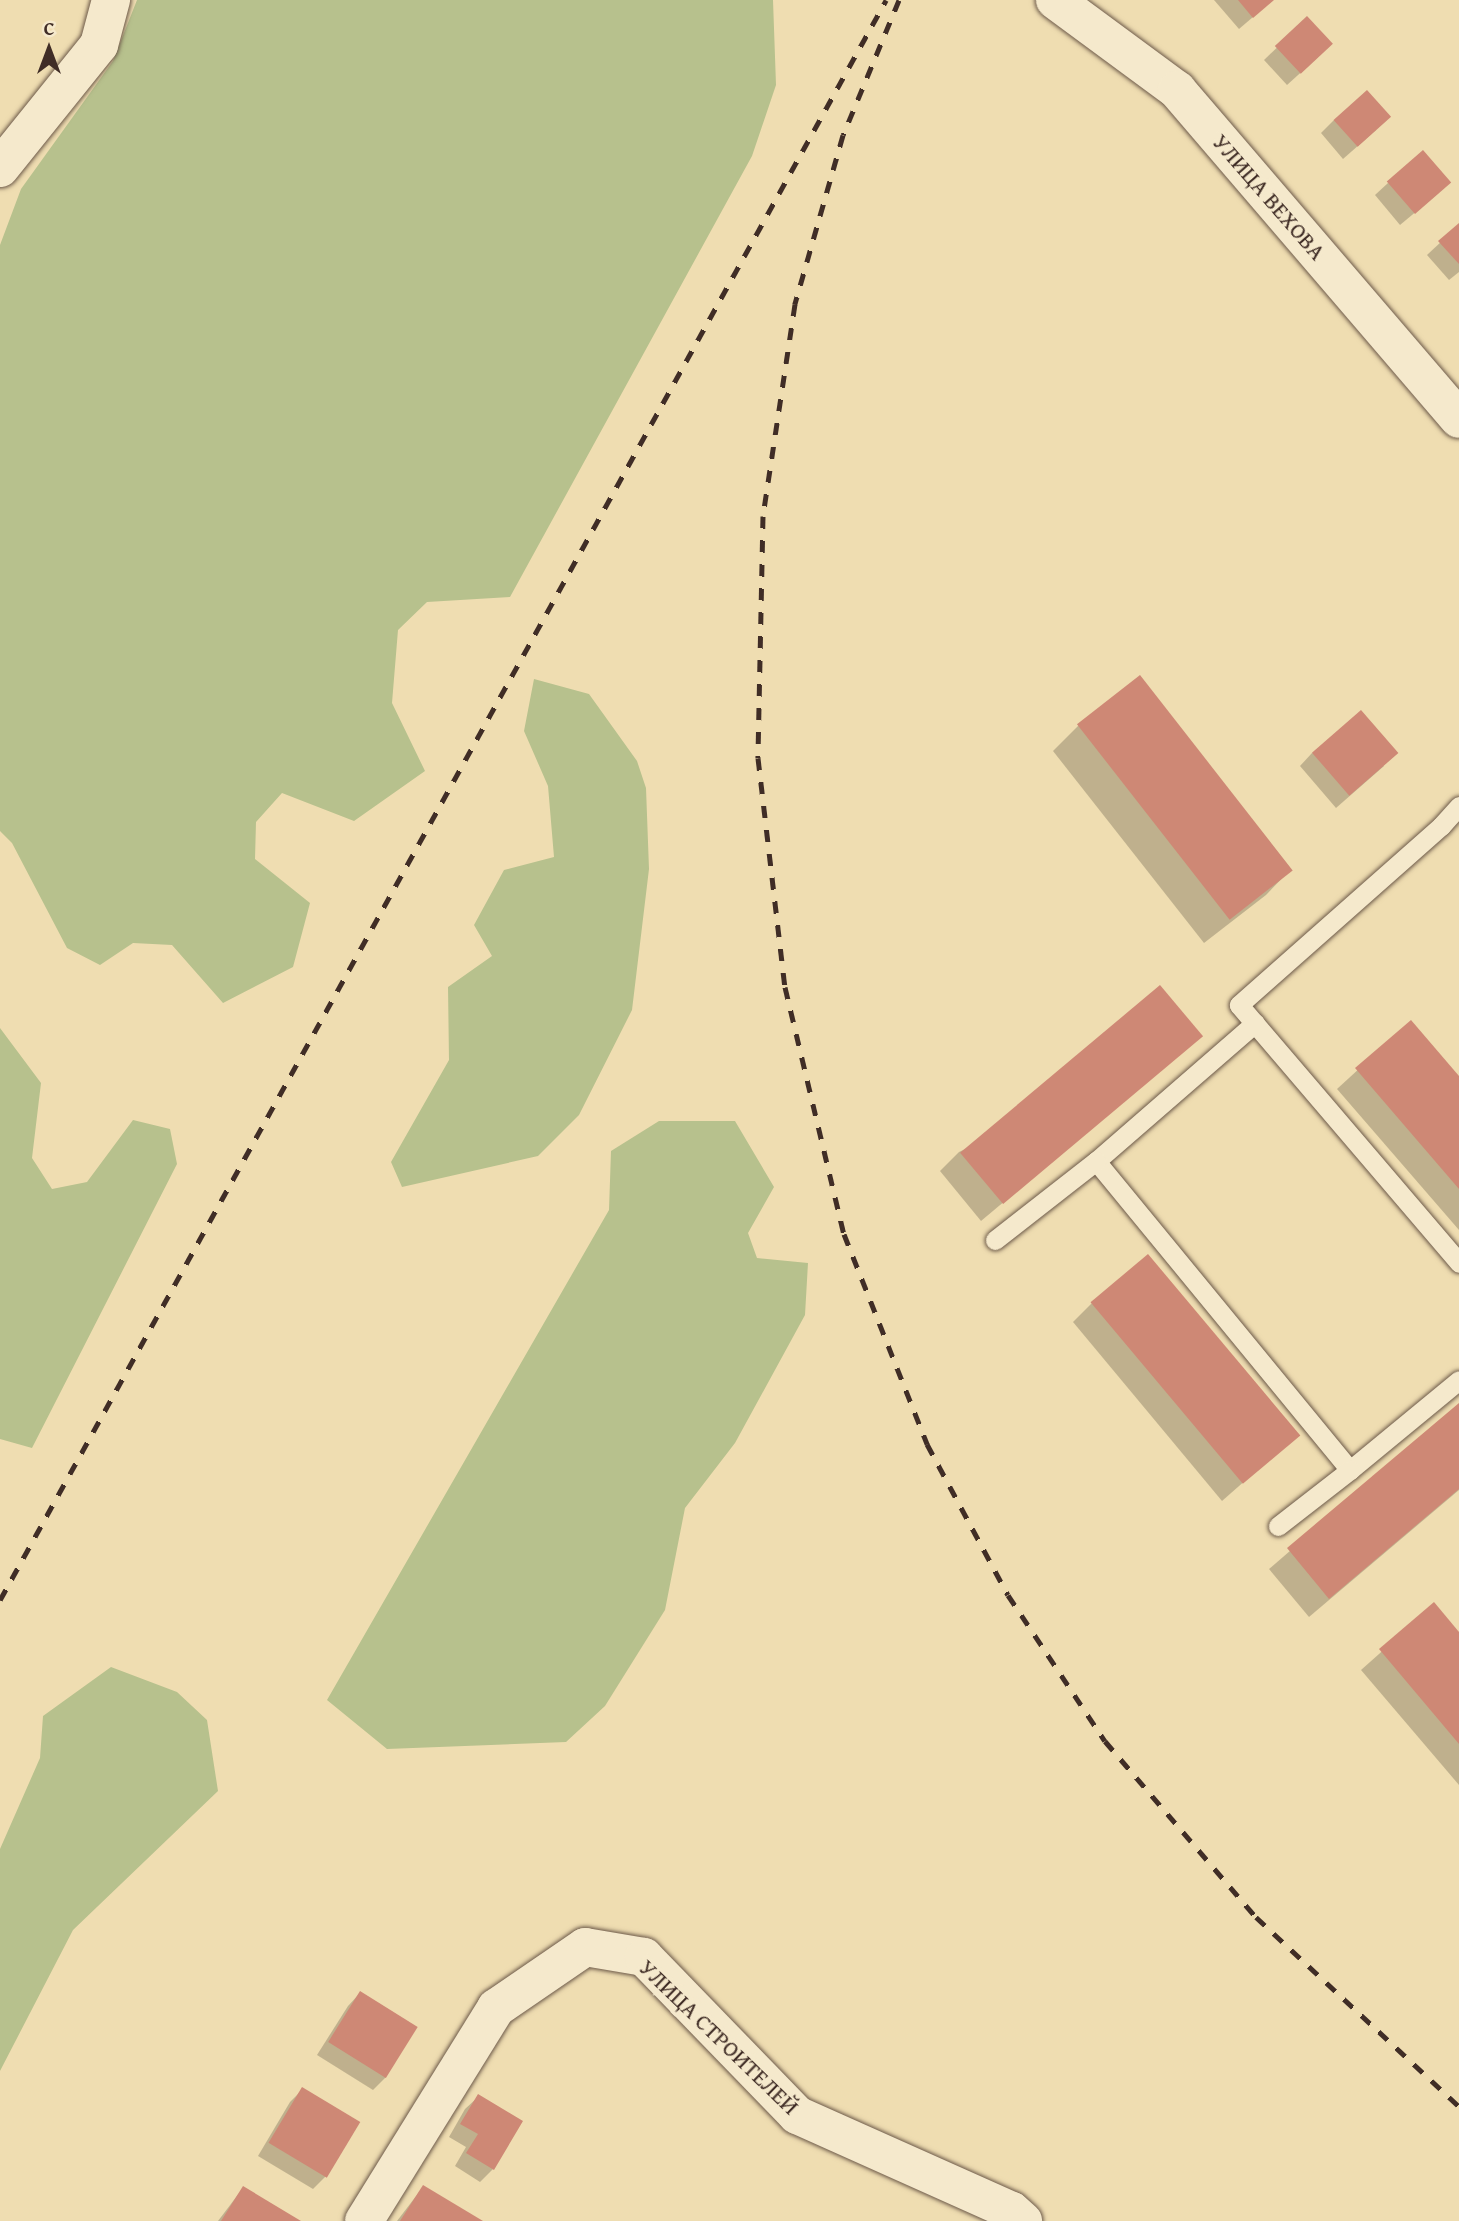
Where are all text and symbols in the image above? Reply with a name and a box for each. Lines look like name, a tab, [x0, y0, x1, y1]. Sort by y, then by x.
north arrow	[14, 14, 84, 84]
text: С	[44, 14, 54, 42]
street label: УЛИЦА ВЕХОВА	[1207, 128, 1331, 266]
street label: УЛИЦА СТРОИТЕЛЕЙ	[633, 1954, 805, 2120]

